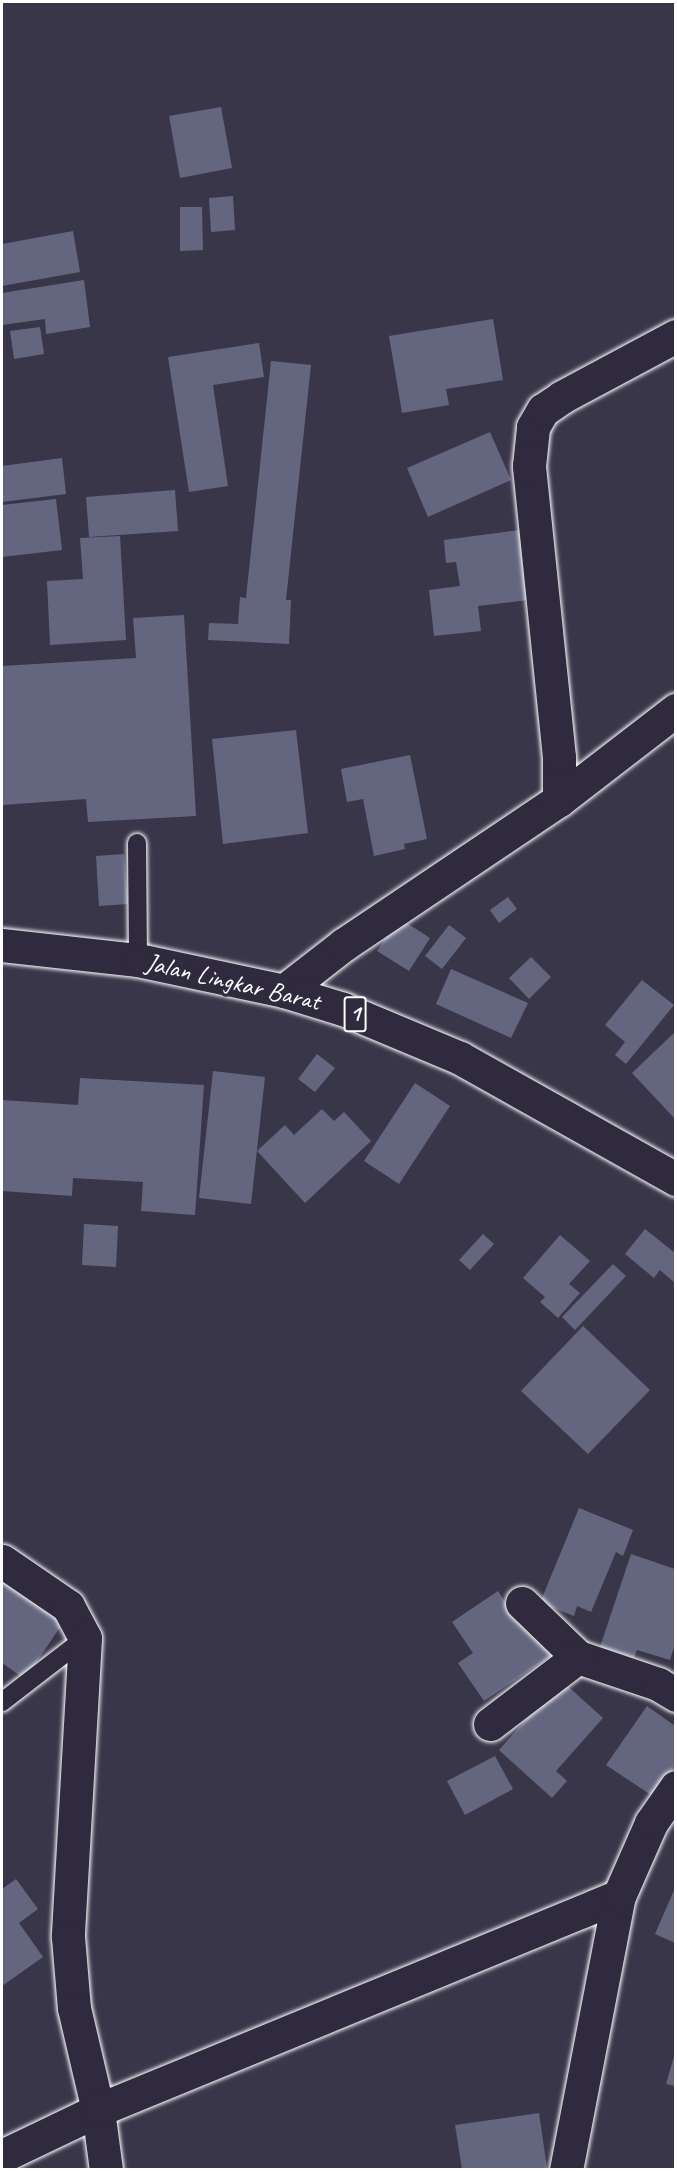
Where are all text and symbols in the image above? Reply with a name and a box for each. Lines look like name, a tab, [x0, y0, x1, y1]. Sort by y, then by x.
street label: Jalan Lingkar Barat	[143, 947, 323, 1017]
road number: 1	[343, 993, 367, 1035]

